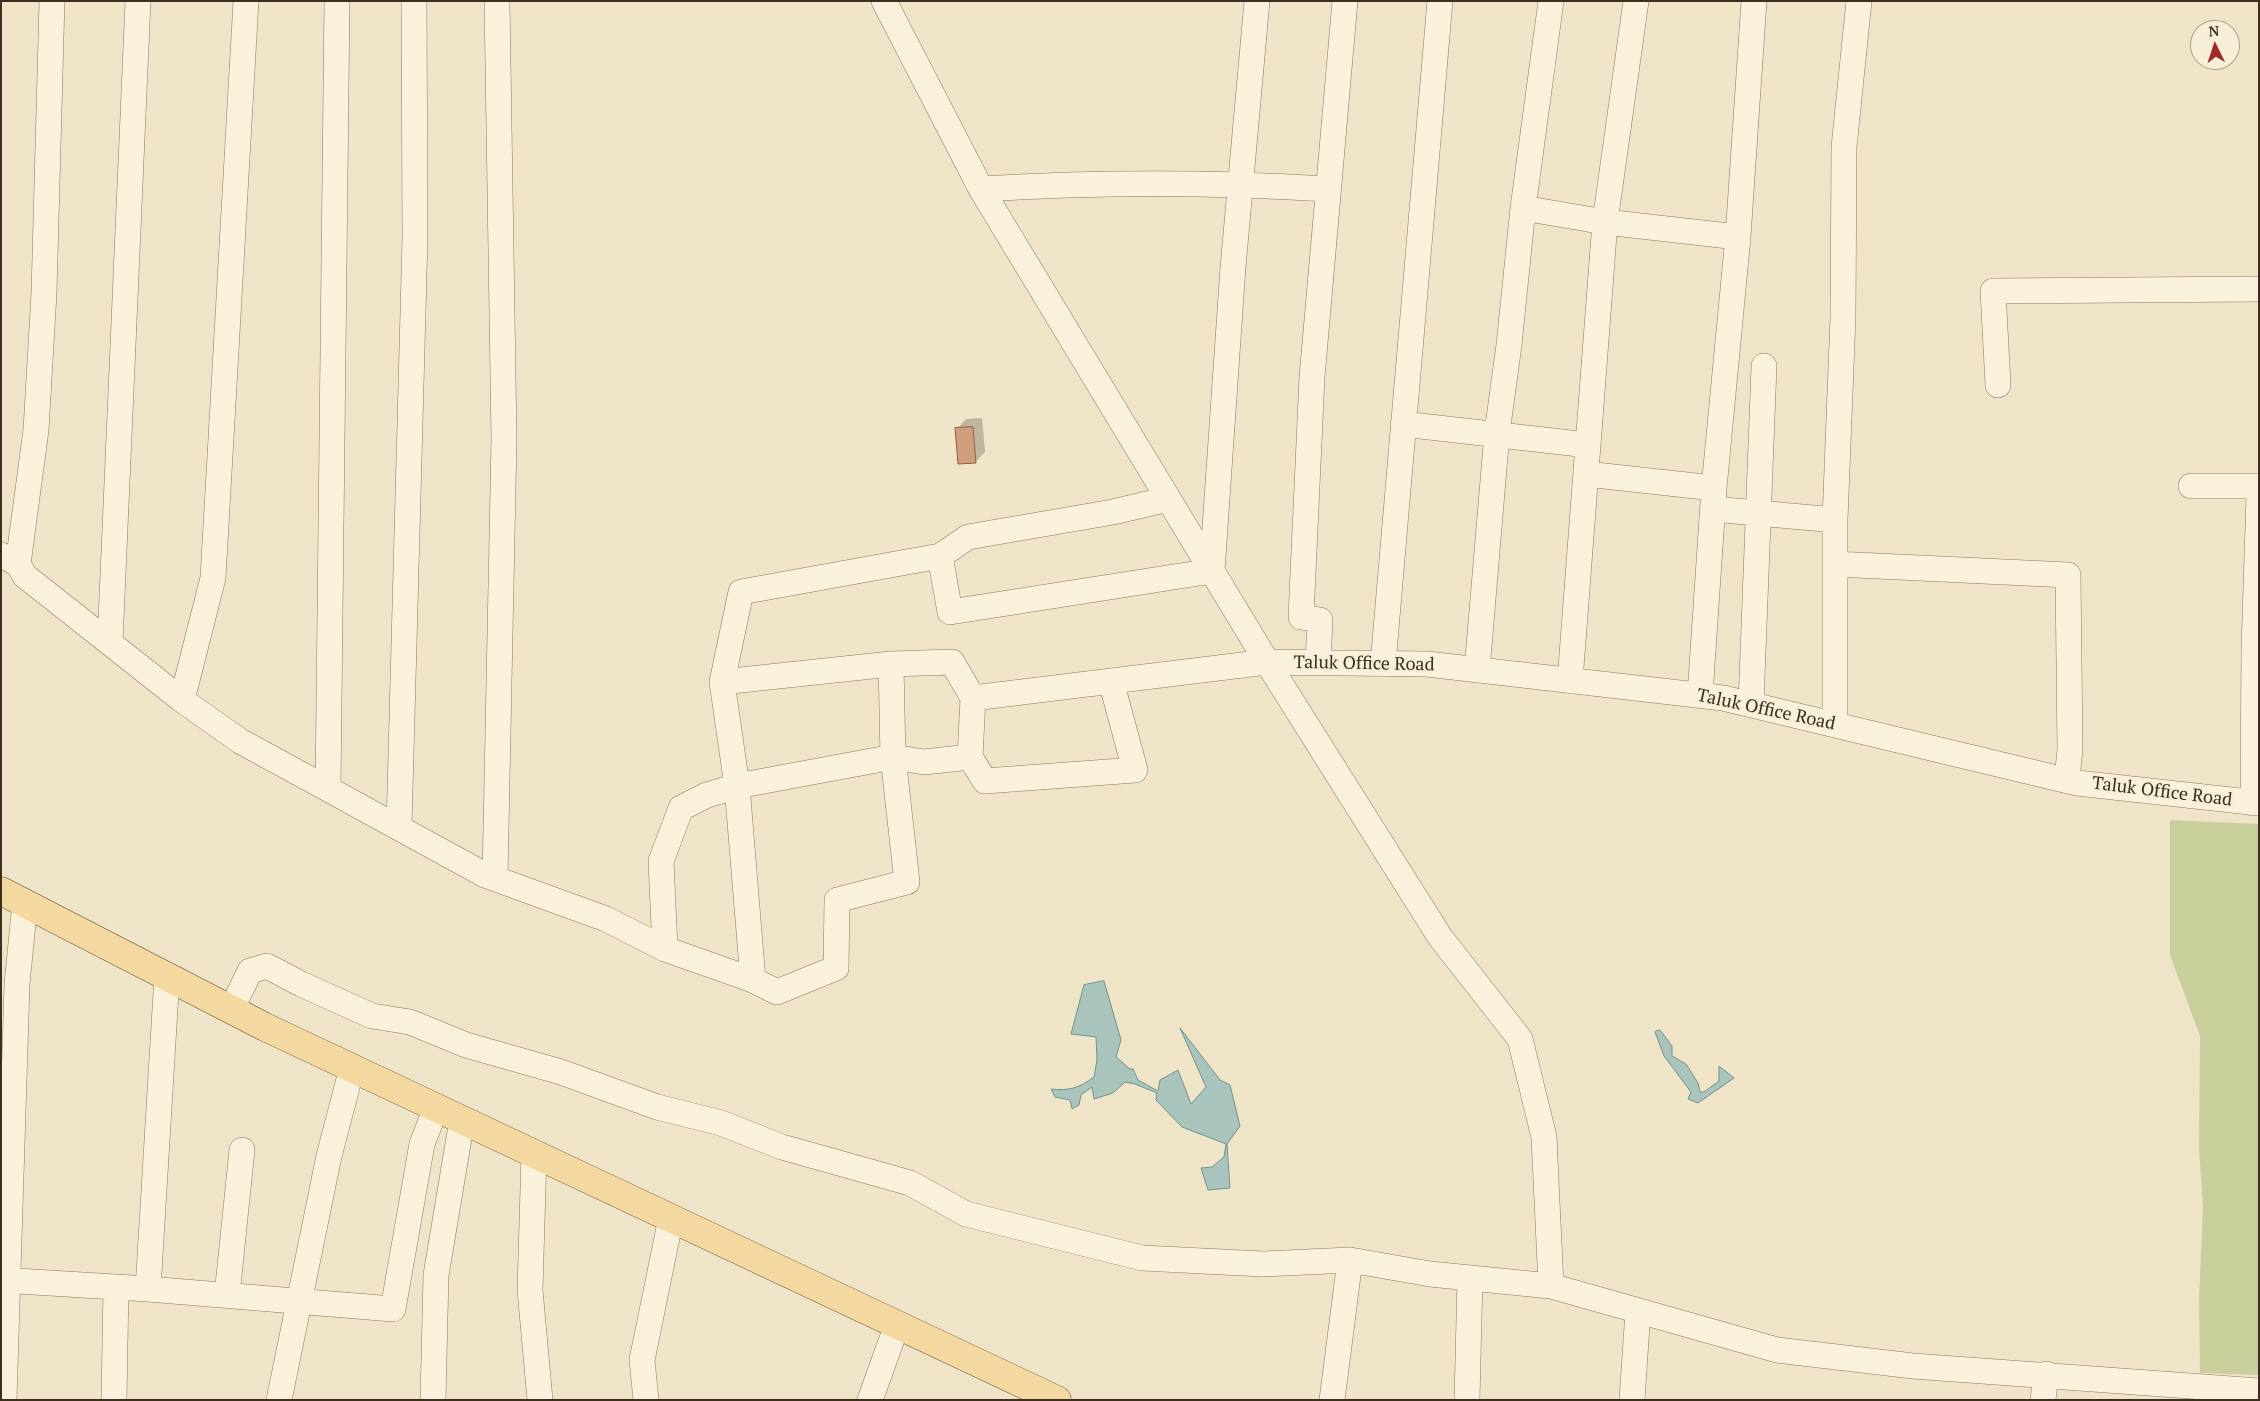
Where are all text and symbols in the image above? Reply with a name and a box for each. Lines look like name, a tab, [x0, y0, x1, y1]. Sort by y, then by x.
north arrow	[2190, 20, 2240, 70]
text: N	[2208, 21, 2220, 40]
street label: Taluk Office Road	[1293, 652, 1435, 676]
street label: Taluk Office Road	[1695, 685, 1837, 735]
street label: Taluk Office Road	[2091, 773, 2233, 811]

